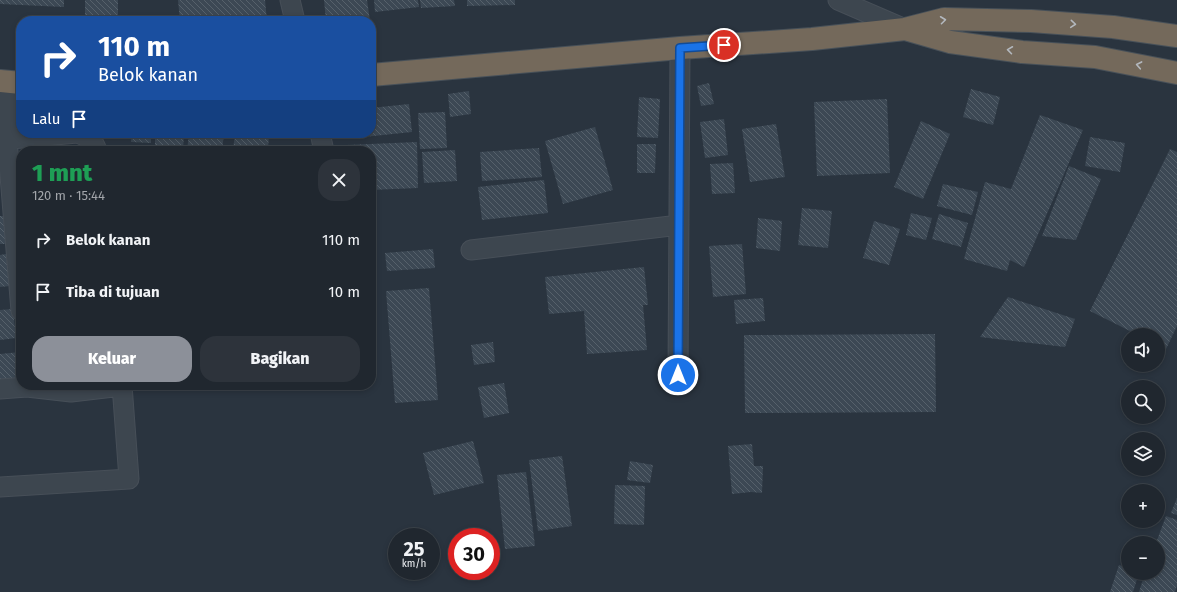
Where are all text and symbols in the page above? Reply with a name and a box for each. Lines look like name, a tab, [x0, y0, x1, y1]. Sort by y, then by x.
one-way arrow	[940, 16, 946, 25]
one-way arrow	[1070, 20, 1076, 29]
pin	[707, 28, 741, 62]
text: 110 m	[98, 30, 170, 63]
icon: right	[32, 32, 84, 84]
icon: arrive	[713, 34, 735, 56]
one-way arrow	[1007, 46, 1013, 55]
one-way arrow	[1136, 61, 1142, 70]
text: Belok kanan	[98, 64, 198, 86]
icon: arrive	[68, 108, 90, 130]
text: Lalu	[32, 110, 60, 128]
text: 1 mnt	[32, 159, 92, 187]
button: close	[318, 159, 360, 201]
text: 120 m · 15:44	[32, 188, 105, 203]
icon: right	[32, 229, 54, 251]
text: Belok kanan	[66, 231, 150, 249]
text: 110 m	[322, 231, 360, 249]
icon: arrive	[32, 281, 54, 303]
text: Tiba di tujuan	[66, 283, 160, 301]
text: 10 m	[328, 283, 360, 301]
map controls	[1121, 328, 1165, 580]
button: sound	[1121, 328, 1165, 372]
button: Keluar	[32, 336, 192, 382]
button: Bagikan	[200, 336, 360, 382]
position arrow	[657, 354, 699, 396]
button: search	[1121, 380, 1165, 424]
button: layers	[1121, 432, 1165, 476]
button: +	[1121, 484, 1165, 528]
speed limit sign: 30	[448, 528, 500, 580]
button: −	[1121, 536, 1165, 580]
text: 25	[403, 537, 425, 561]
text: km/h	[402, 558, 426, 570]

